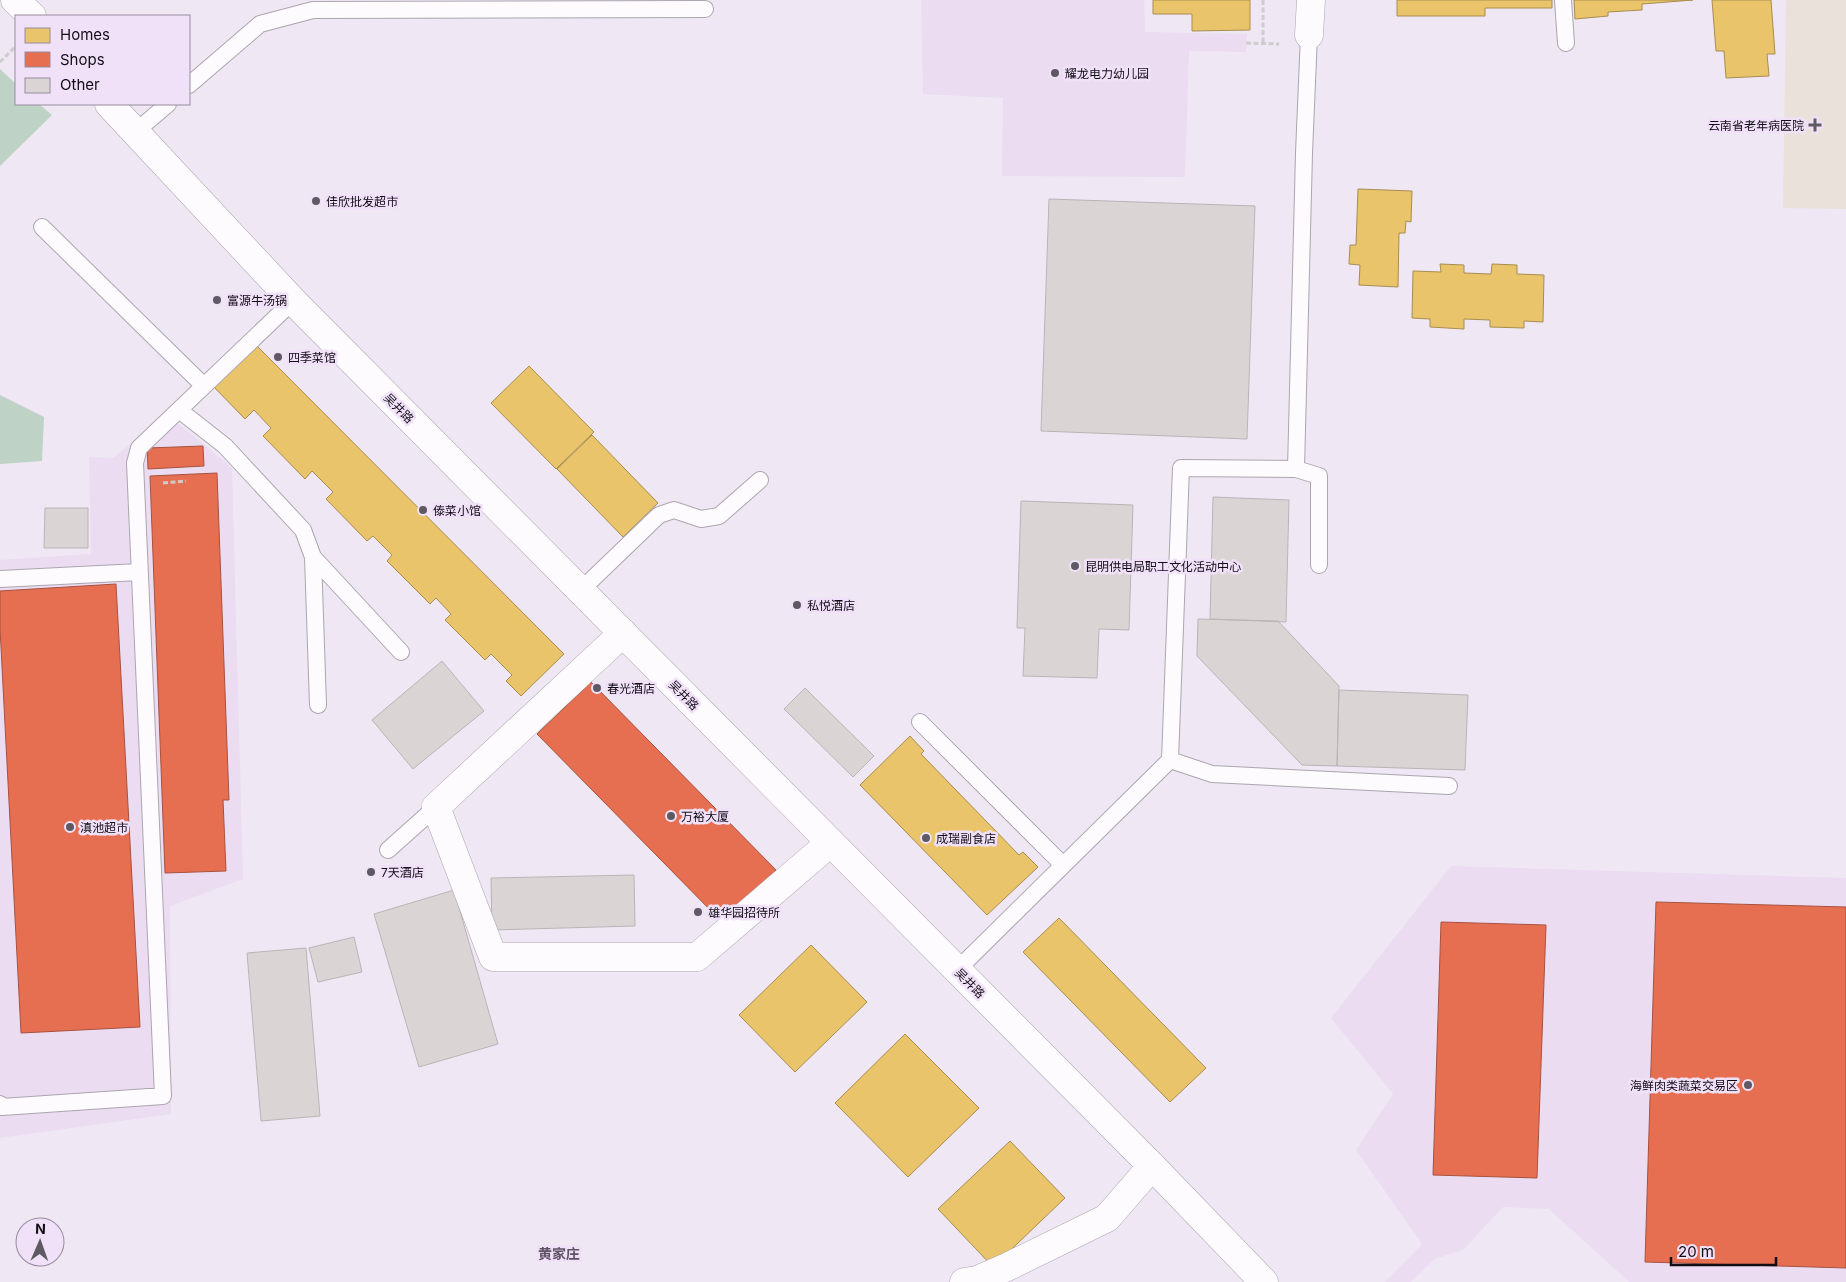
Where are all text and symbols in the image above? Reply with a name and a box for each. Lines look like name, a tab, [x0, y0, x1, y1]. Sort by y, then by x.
legend	[15, 15, 190, 105]
text: Homes	[60, 25, 110, 44]
text: Shops	[60, 50, 105, 69]
place label: 耀龙电力幼儿园	[1065, 66, 1149, 81]
marker: 耀龙电力幼儿园	[1049, 67, 1061, 79]
text: Other	[60, 75, 100, 94]
place label: 云南省老年病医院	[1708, 118, 1804, 133]
marker: 云南省老年病医院	[1808, 118, 1822, 132]
place label: 佳欣批发超市	[326, 194, 398, 209]
marker: 佳欣批发超市	[310, 195, 322, 207]
place label: 富源牛汤锅	[227, 293, 287, 308]
marker: 富源牛汤锅	[211, 294, 223, 306]
place label: 四季菜馆	[288, 350, 336, 365]
marker: 四季菜馆	[272, 351, 284, 363]
street label: 吴井路	[381, 390, 417, 426]
place label: 傣菜小馆	[433, 503, 481, 518]
marker: 傣菜小馆	[417, 504, 429, 516]
place label: 昆明供电局职工文化活动中心	[1085, 559, 1241, 574]
marker: 昆明供电局职工文化活动中心	[1069, 560, 1081, 572]
place label: 私悦酒店	[807, 598, 855, 613]
marker: 私悦酒店	[791, 599, 803, 611]
street label: 吴井路	[666, 677, 702, 713]
place label: 春光酒店	[607, 681, 655, 696]
marker: 春光酒店	[591, 682, 603, 694]
place label: 万裕大厦	[681, 809, 729, 824]
marker: 万裕大厦	[665, 810, 677, 822]
place label: 滇池超市	[80, 820, 128, 835]
marker: 滇池超市	[64, 821, 76, 833]
place label: 成瑞副食店	[936, 831, 996, 846]
marker: 成瑞副食店	[920, 832, 932, 844]
place label: 7天酒店	[381, 865, 424, 880]
marker: 7天酒店	[365, 866, 377, 878]
place label: 雄华园招待所	[708, 905, 780, 920]
marker: 雄华园招待所	[692, 906, 704, 918]
street label: 吴井路	[952, 965, 988, 1001]
place label: 海鲜肉类蔬菜交易区	[1630, 1078, 1738, 1093]
marker: 海鲜肉类蔬菜交易区	[1742, 1079, 1754, 1091]
north arrow	[15, 1217, 65, 1267]
text: N	[35, 1220, 46, 1237]
scale bar	[1671, 1234, 1776, 1266]
text: 20 m	[1678, 1242, 1714, 1261]
district label: 黄家庄	[538, 1245, 580, 1262]

